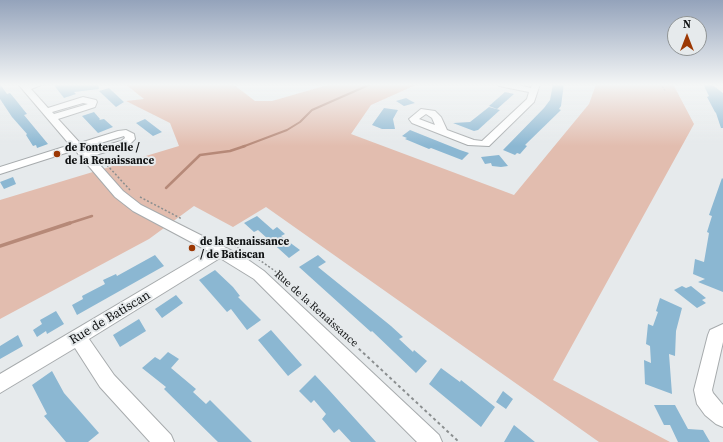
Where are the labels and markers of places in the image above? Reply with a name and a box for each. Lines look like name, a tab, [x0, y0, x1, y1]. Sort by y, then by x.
place label: de Fontenelle / de la Renaissance	[65, 141, 154, 167]
marker: de Fontenelle / de la Renaissance	[52, 149, 62, 159]
place label: de la Renaissance / de Batiscan	[200, 235, 289, 261]
marker: de la Renaissance / de Batiscan	[187, 243, 197, 253]

